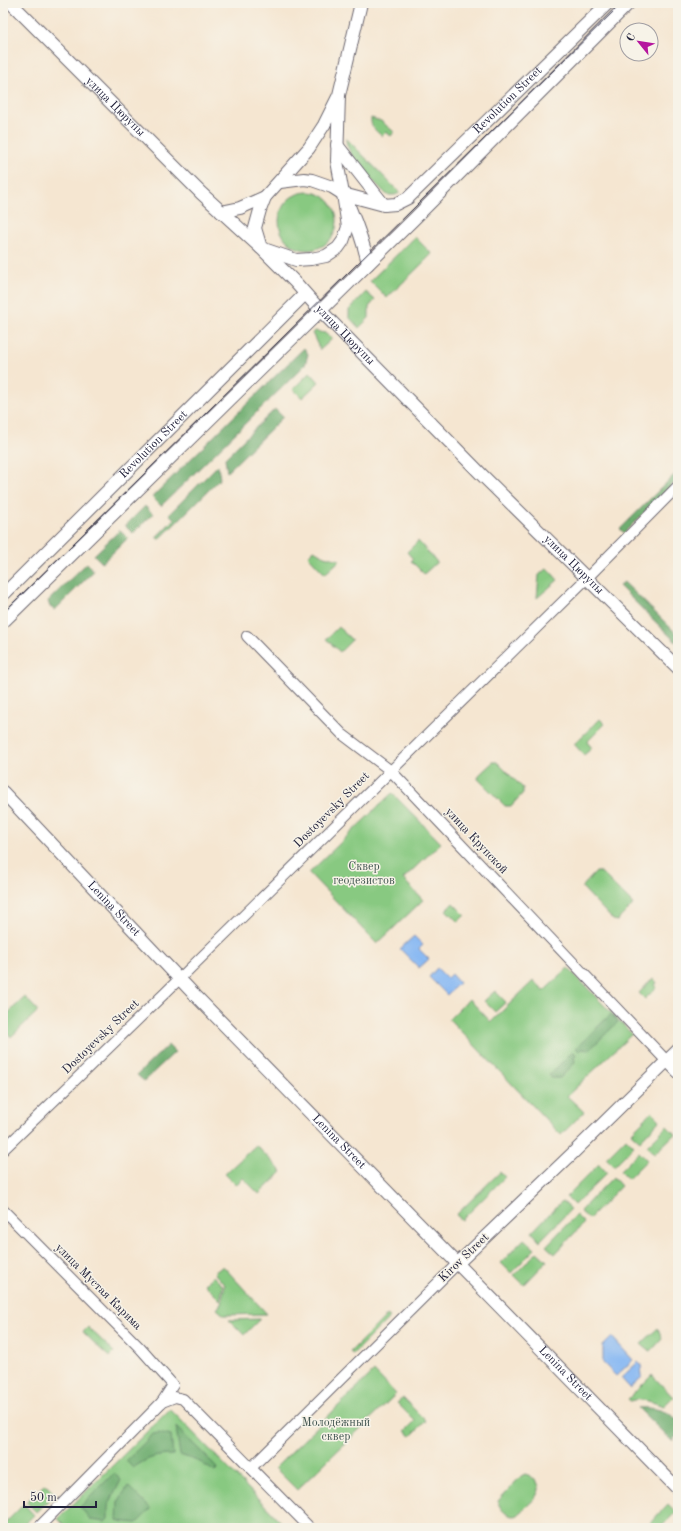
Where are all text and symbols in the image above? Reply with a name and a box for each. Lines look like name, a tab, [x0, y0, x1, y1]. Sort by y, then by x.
north arrow	[619, 22, 659, 62]
text: С	[625, 32, 638, 44]
street label: Revolution Street	[471, 65, 545, 136]
street label: улица Цюрупы	[83, 75, 147, 139]
street label: улица Цюрупы	[313, 303, 377, 367]
street label: Revolution Street	[118, 408, 190, 481]
street label: улица Цюрупы	[541, 533, 605, 597]
street label: Dostoyevsky Street	[292, 770, 372, 850]
street label: улица Крупской	[443, 806, 509, 876]
park label: Сквер геодезистов	[333, 861, 395, 887]
street label: Lenina Street	[85, 879, 142, 939]
street label: Dostoyevsky Street	[60, 997, 142, 1077]
street label: Lenina Street	[310, 1112, 368, 1172]
street label: Kirov Street	[437, 1231, 491, 1285]
street label: улица Мустая Карима	[53, 1242, 143, 1332]
street label: Lenina Street	[536, 1344, 594, 1403]
park label: Молодёжный сквер	[302, 1417, 370, 1443]
scale bar	[24, 1483, 96, 1509]
text: 50 m	[30, 1491, 57, 1504]

